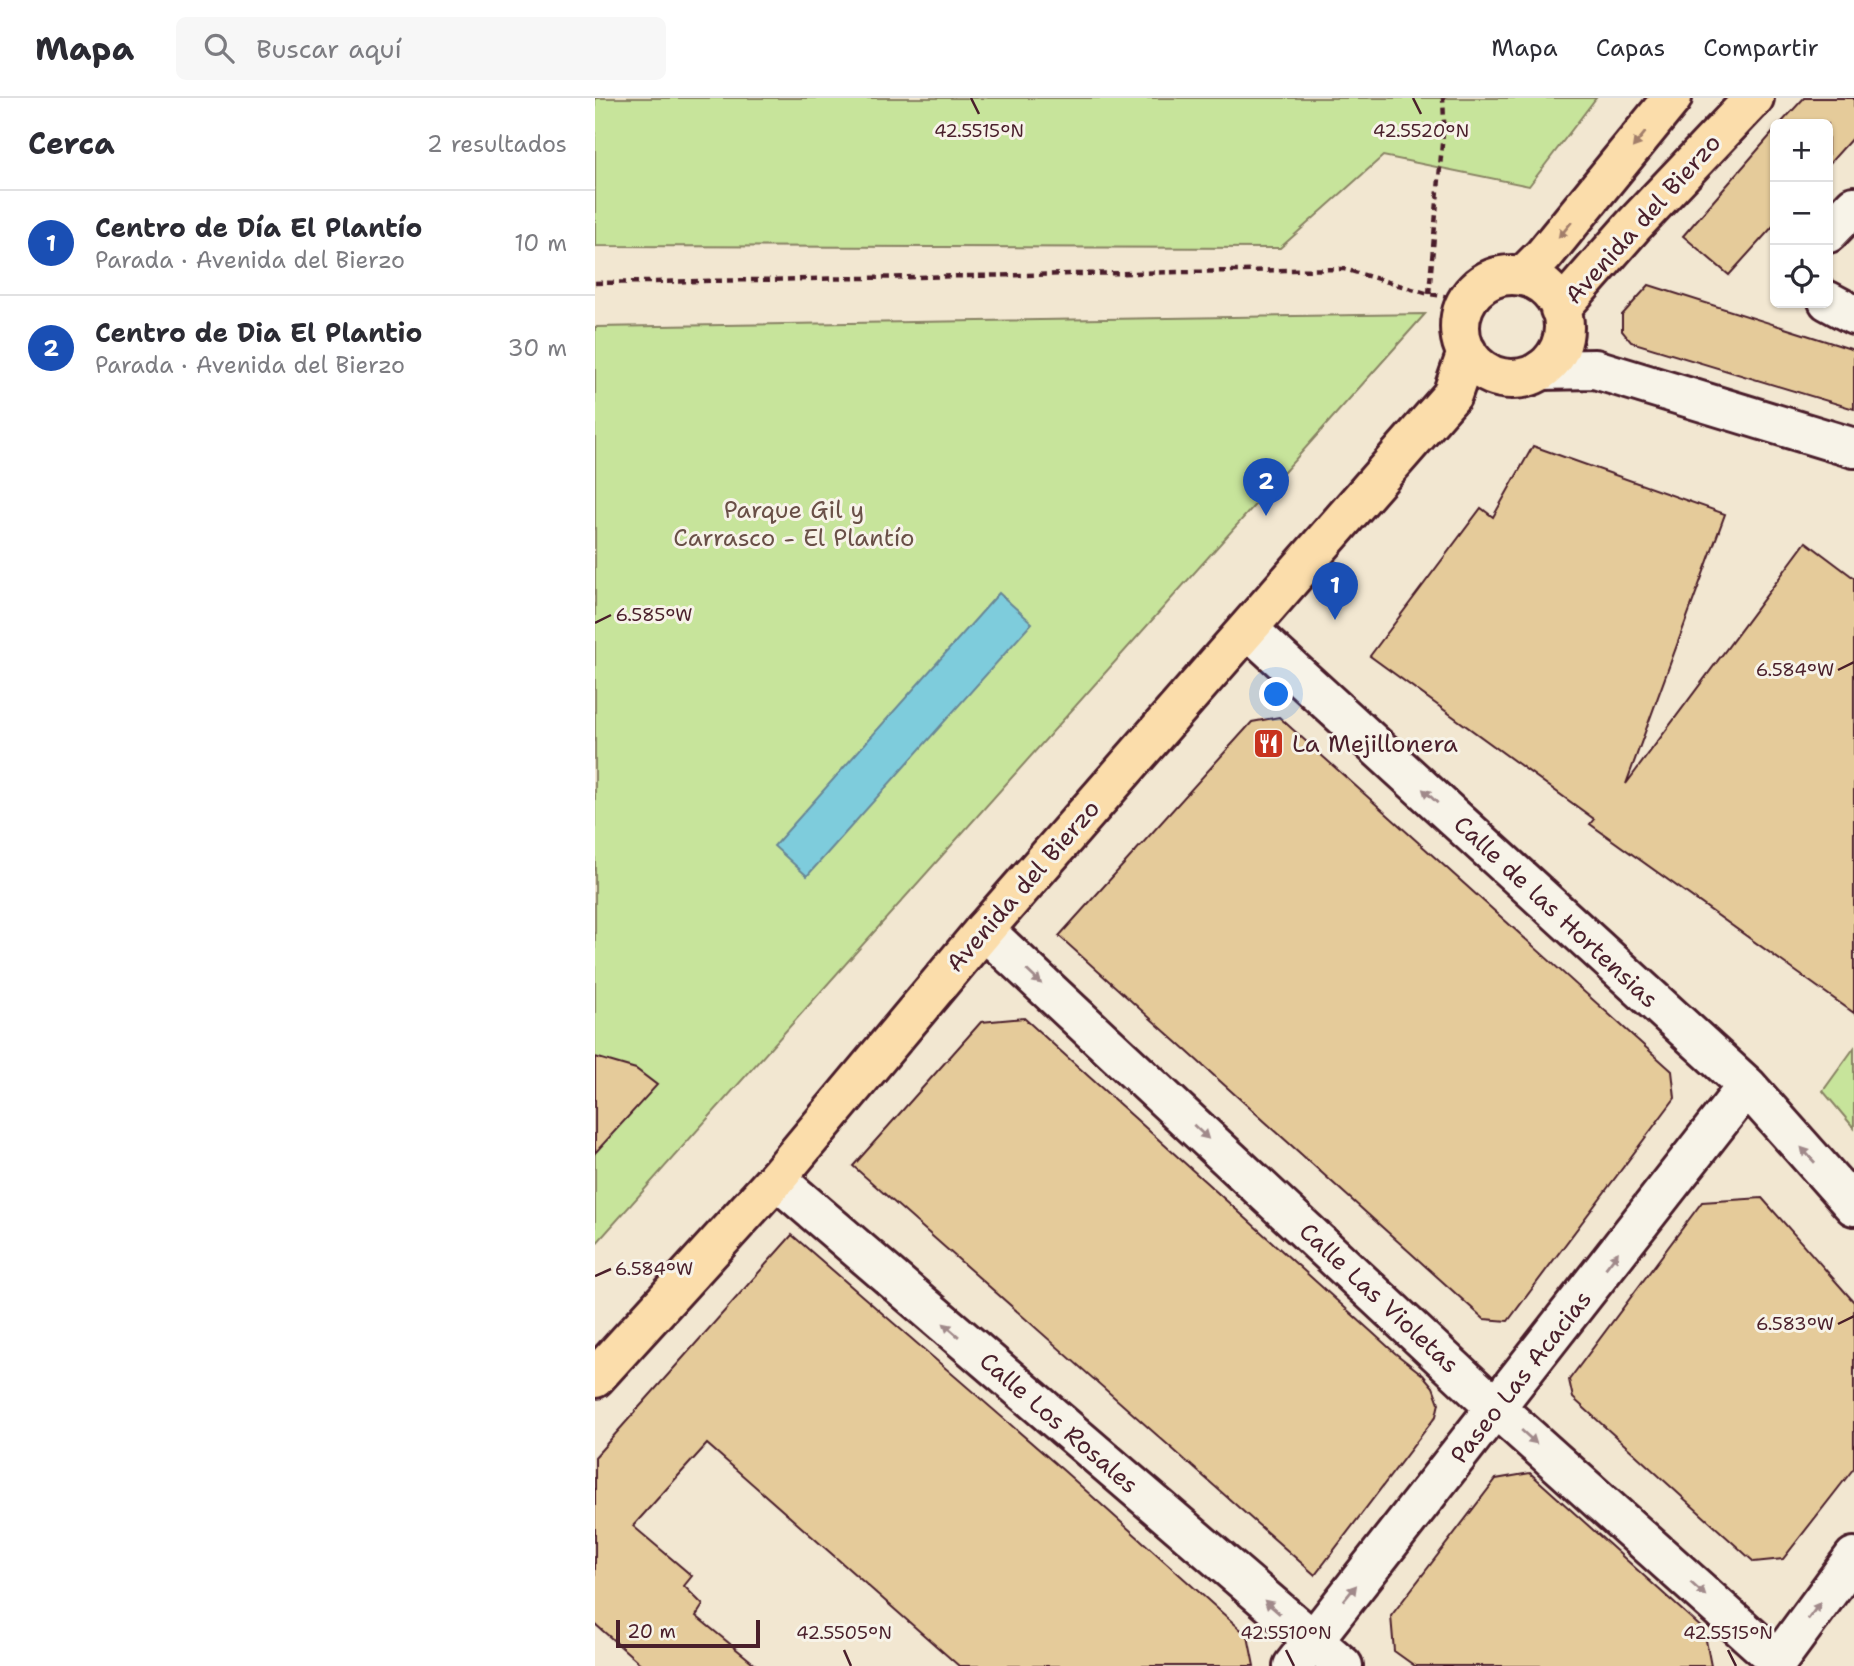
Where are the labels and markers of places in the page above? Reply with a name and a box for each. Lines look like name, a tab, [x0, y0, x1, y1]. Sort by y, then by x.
pin: 2	[1243, 458, 1289, 516]
pin: 1	[1312, 562, 1358, 620]
restaurant icon: La Mejillonera	[1252, 727, 1286, 761]
place label: La Mejillonera	[1292, 728, 1458, 760]

